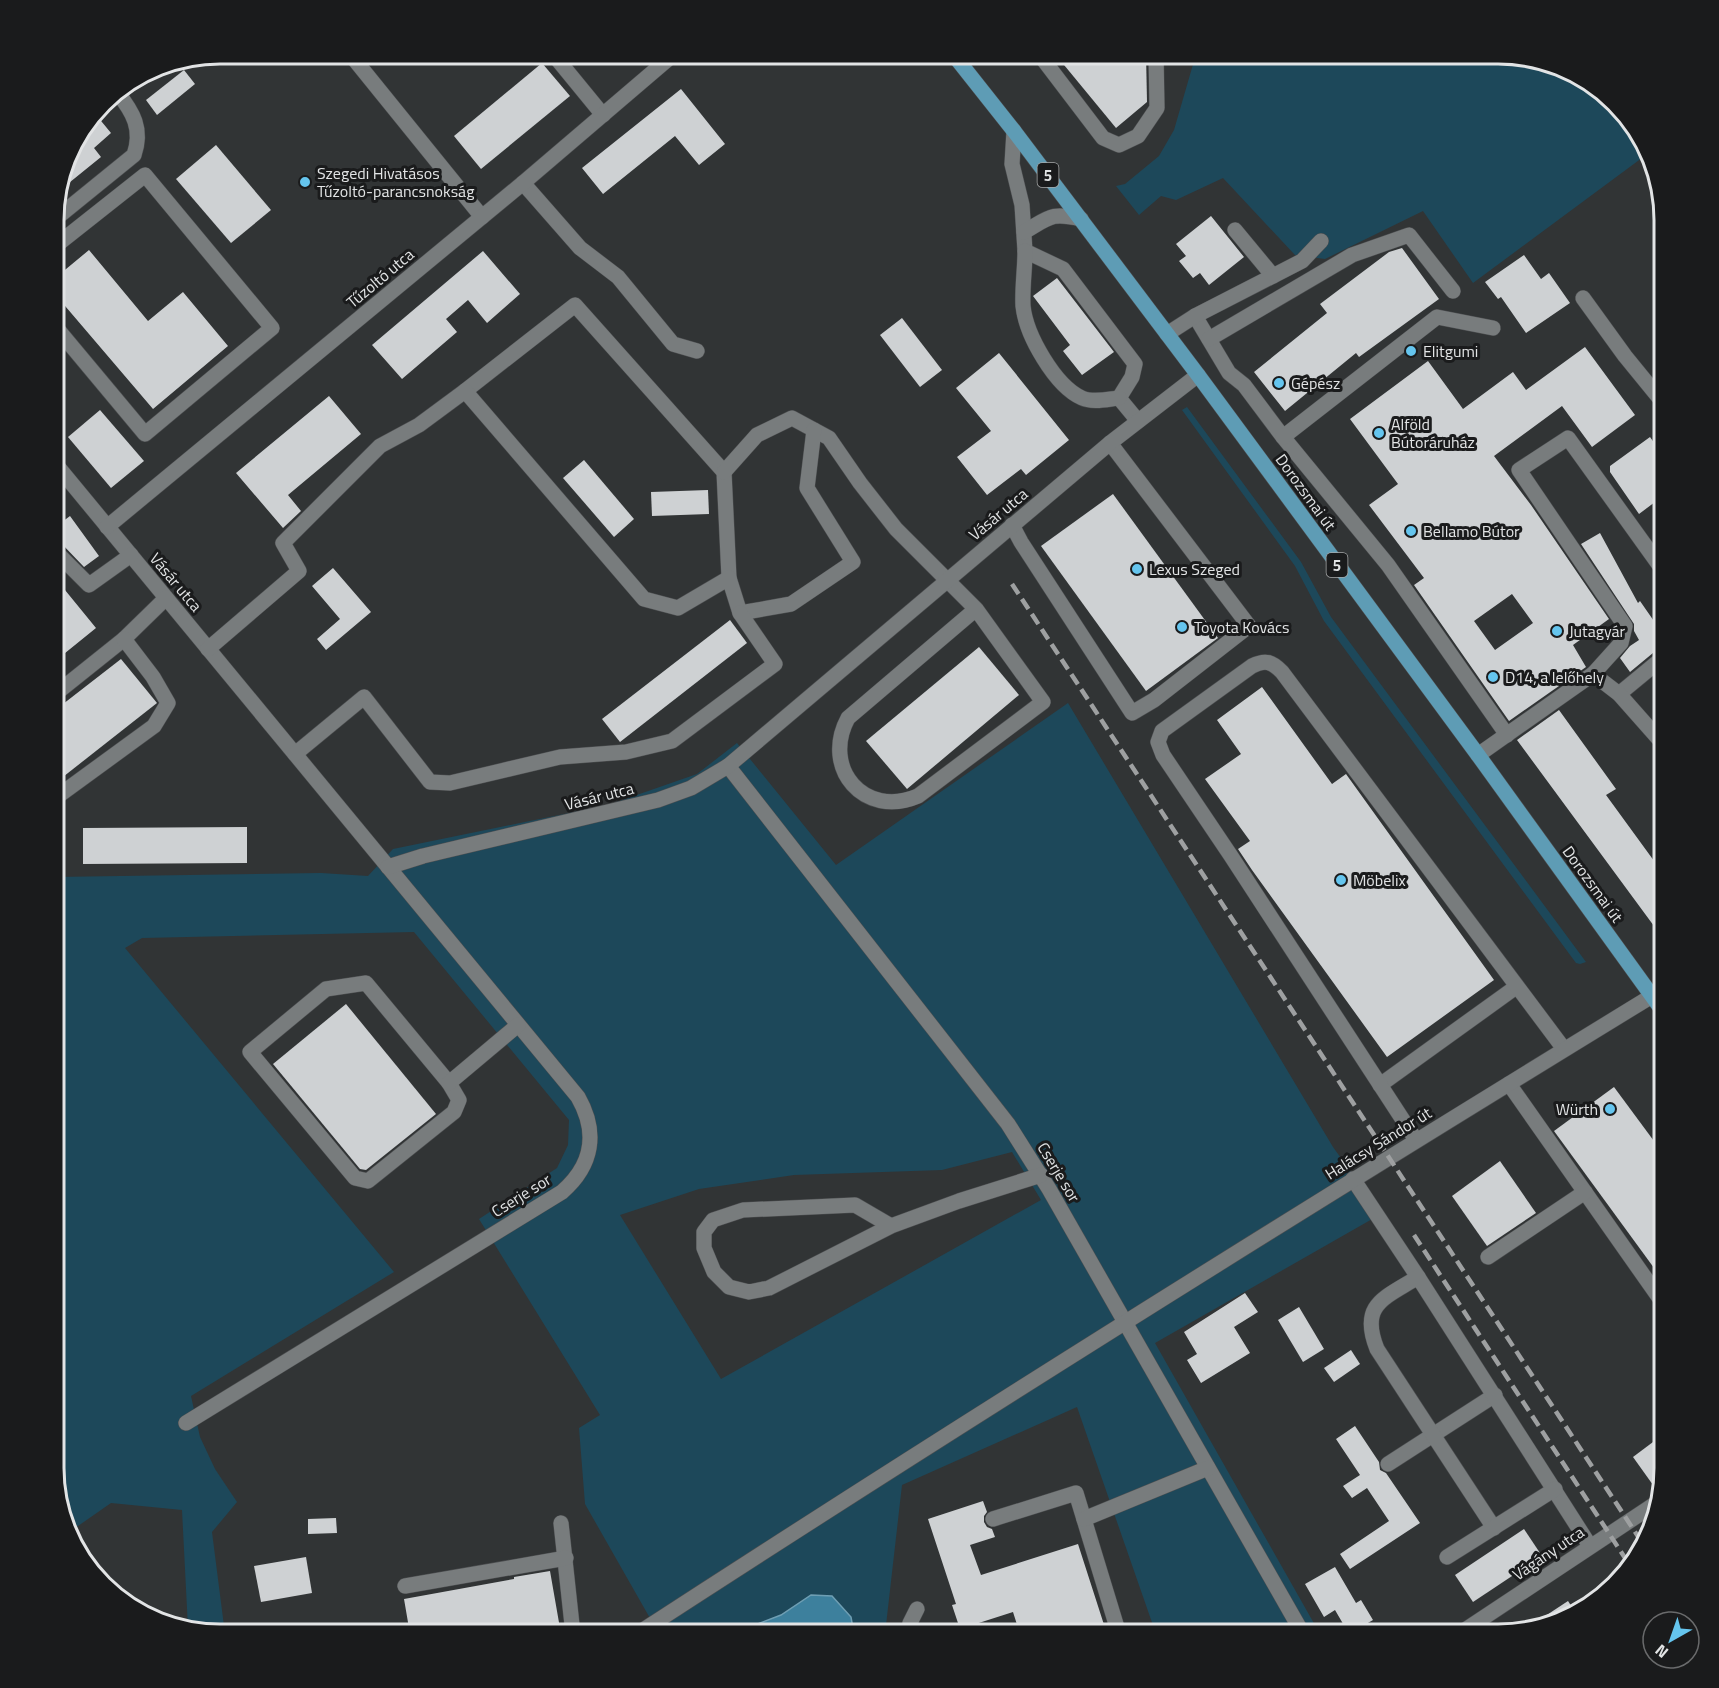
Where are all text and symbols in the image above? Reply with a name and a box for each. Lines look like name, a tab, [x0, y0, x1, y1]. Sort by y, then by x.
place label: Szegedi Hivatásos Tűzoltó-parancsnokság	[317, 161, 474, 203]
road number: 5	[1038, 163, 1058, 187]
marker: Szegedi Hivatásos Tűzoltó-parancsnokság	[298, 175, 312, 189]
street label: Tűzoltó utca	[341, 243, 419, 313]
place label: Elitgumi	[1423, 339, 1478, 363]
marker: Elitgumi	[1404, 344, 1418, 358]
place label: Gépész	[1291, 371, 1340, 395]
marker: Gépész	[1272, 376, 1286, 390]
place label: Alföld Bútoráruház	[1391, 412, 1475, 454]
marker: Alföld Bútoráruház	[1372, 426, 1386, 440]
street label: Dorozsmai út	[1270, 449, 1342, 536]
street label: Vásár utca	[963, 482, 1033, 546]
place label: Bellamo Bútor	[1423, 519, 1520, 543]
marker: Bellamo Bútor	[1404, 524, 1418, 538]
street label: Vásár utca	[144, 547, 208, 617]
road number: 5	[1326, 553, 1348, 577]
place label: Lexus Szeged	[1149, 557, 1240, 581]
marker: Lexus Szeged	[1130, 562, 1144, 576]
place label: Toyota Kovács	[1194, 615, 1290, 639]
place label: Jutagyár	[1569, 619, 1626, 643]
marker: Toyota Kovács	[1175, 620, 1189, 634]
marker: Jutagyár	[1550, 624, 1564, 638]
place label: D14, a lelőhely	[1505, 665, 1604, 689]
marker: D14, a lelőhely	[1486, 670, 1500, 684]
street label: Vásár utca	[562, 776, 636, 816]
street label: Dorozsmai út	[1557, 841, 1629, 928]
place label: Möbelix	[1353, 868, 1406, 892]
marker: Möbelix	[1334, 873, 1348, 887]
place label: Würth	[1556, 1097, 1598, 1121]
street label: Halácsy Sándor út	[1320, 1100, 1436, 1185]
marker: Würth	[1603, 1102, 1617, 1116]
street label: Cserje sor	[1032, 1137, 1087, 1207]
street label: Cserje sor	[487, 1167, 556, 1223]
street label: Vágány utca	[1507, 1520, 1589, 1586]
north arrow	[1641, 1610, 1701, 1670]
text: N	[1649, 1639, 1673, 1664]

